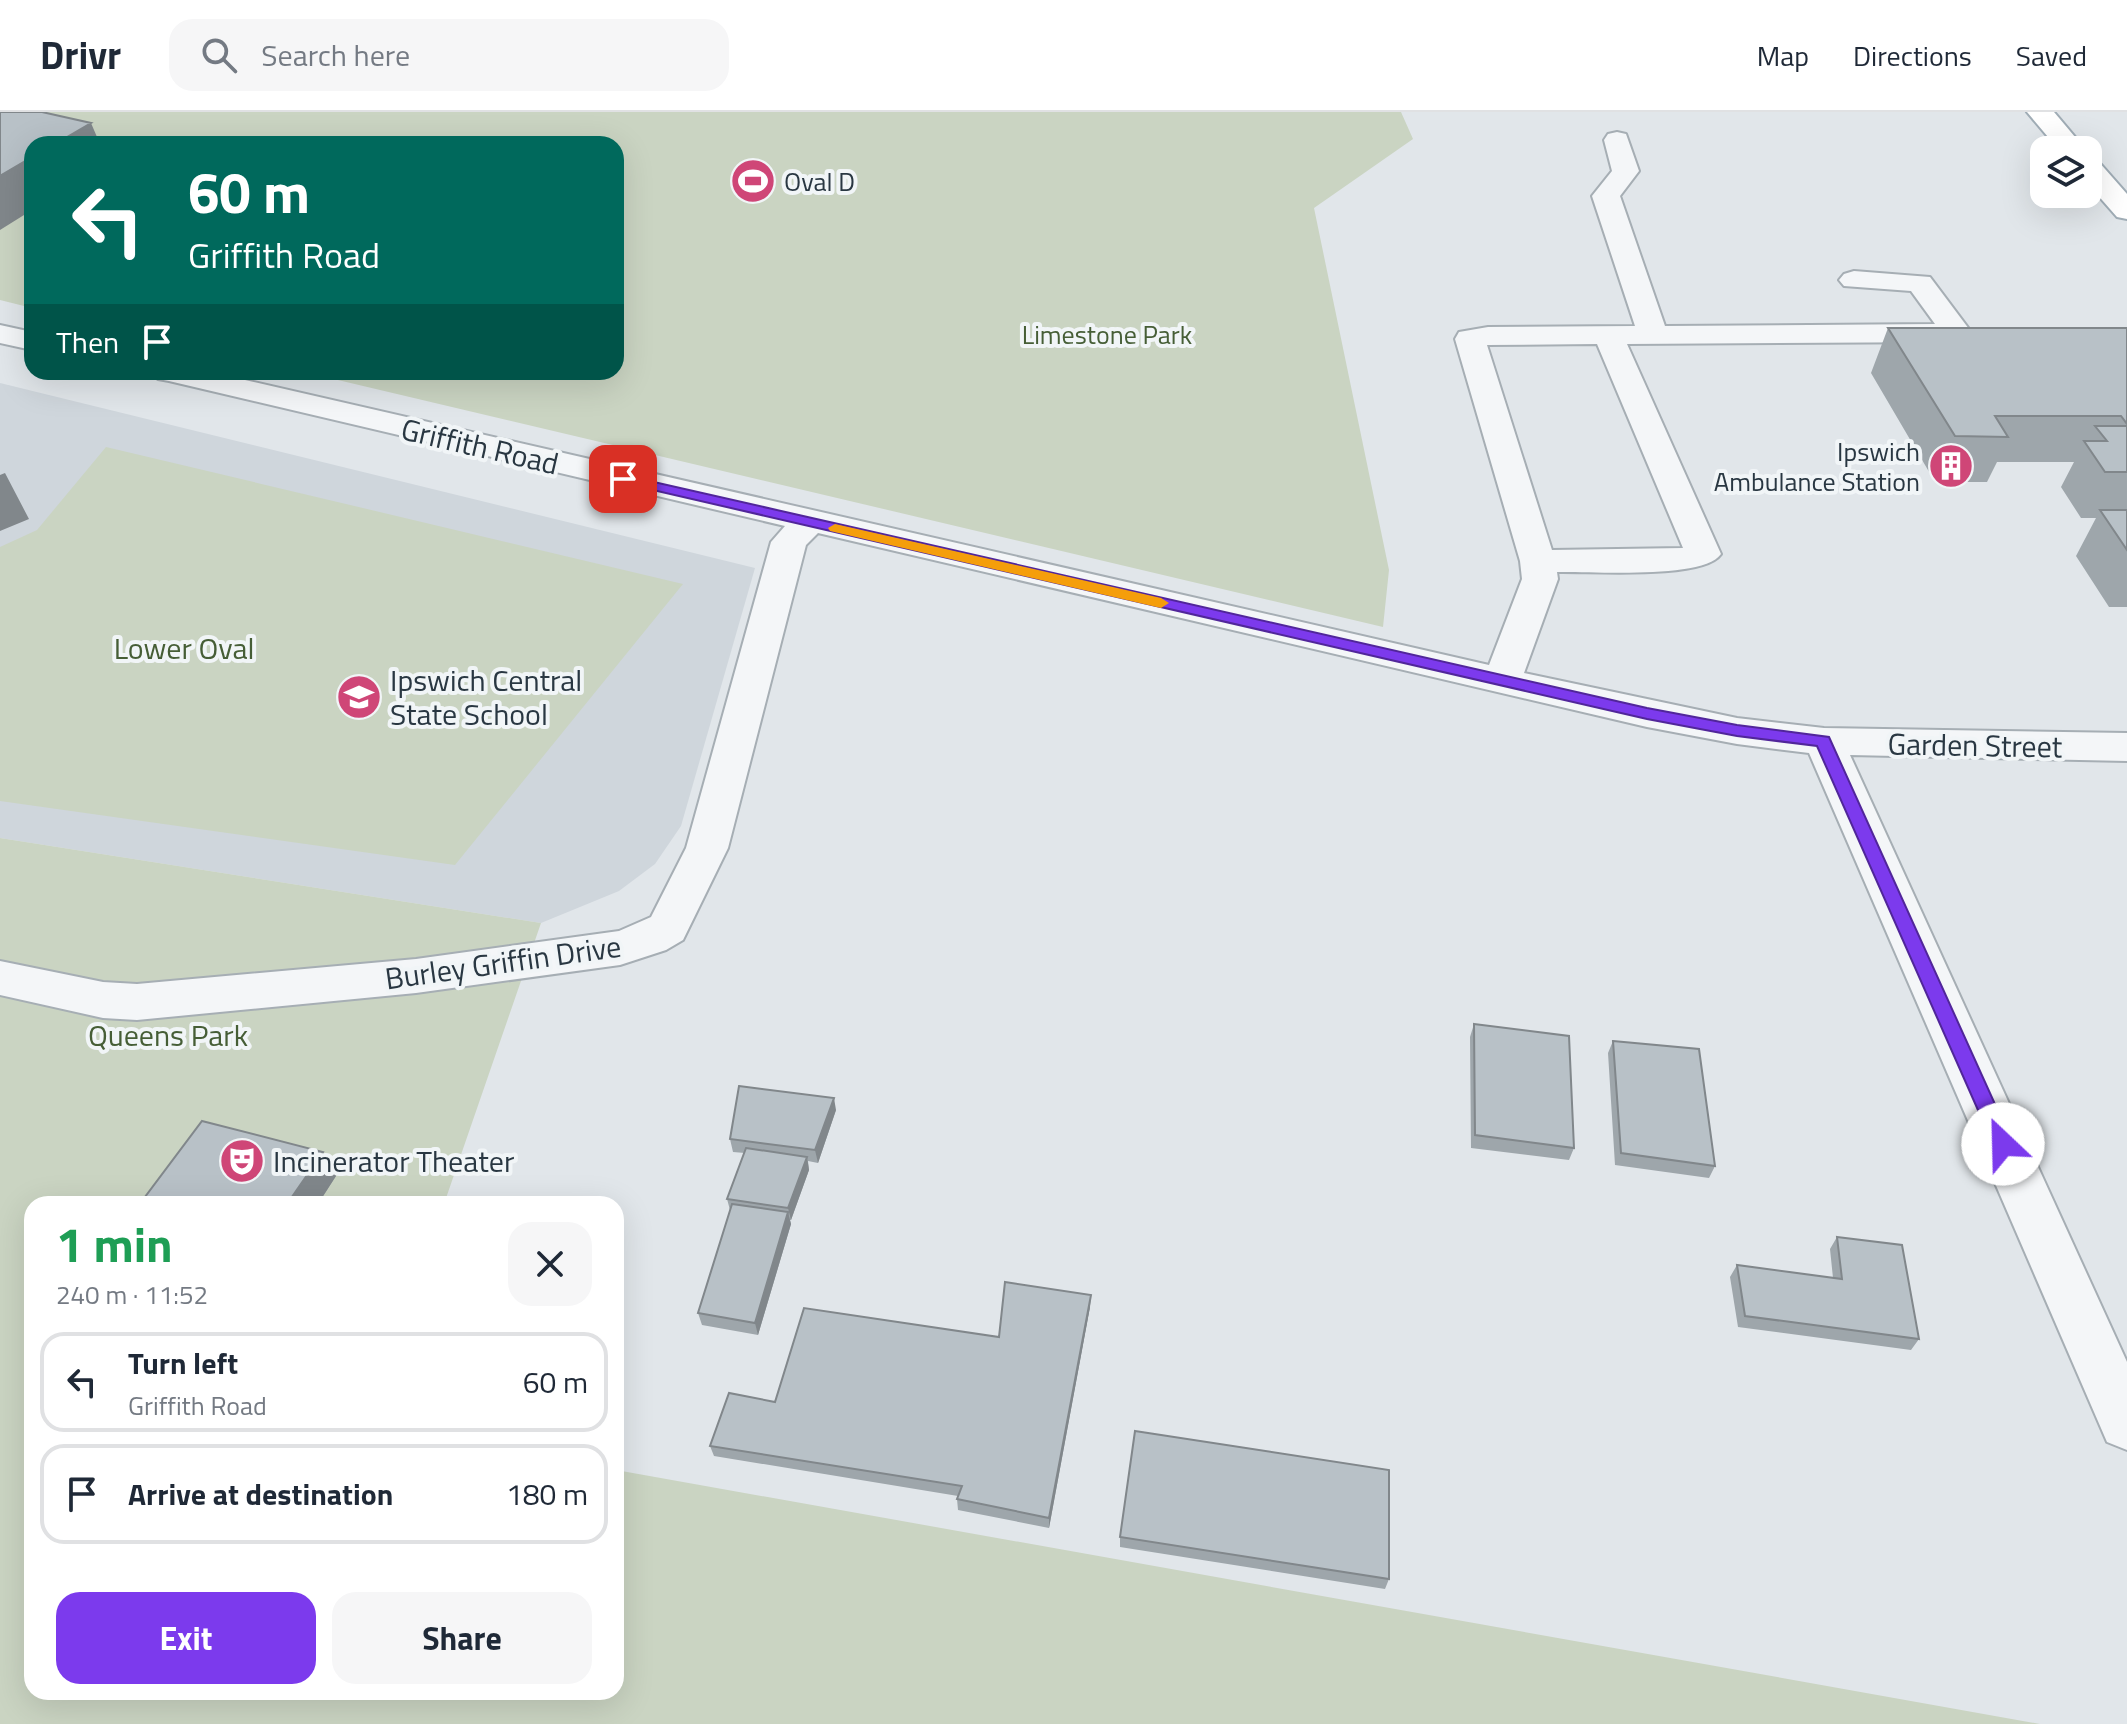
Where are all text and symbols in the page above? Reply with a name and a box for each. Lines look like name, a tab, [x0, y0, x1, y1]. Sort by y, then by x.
search box	[169, 19, 729, 91]
text: Drivr	[40, 26, 121, 84]
text: Search here	[261, 32, 410, 78]
icon: search	[197, 33, 241, 77]
text: Map	[1757, 34, 1809, 77]
text: Directions	[1853, 34, 1972, 77]
text: Saved	[2016, 34, 2087, 77]
map controls	[2030, 136, 2102, 208]
button: layers	[2030, 136, 2102, 208]
text: 60 m	[188, 150, 310, 235]
sports icon: Oval D	[729, 157, 777, 205]
place label: Oval D	[784, 162, 855, 201]
icon: left	[56, 168, 160, 272]
text: Griffith Road	[188, 227, 380, 282]
park label: Limestone Park	[1022, 315, 1192, 354]
text: Then	[56, 319, 119, 365]
icon: arrive	[135, 320, 179, 364]
street label: Griffith Road	[397, 406, 563, 486]
place label: Ipswich Ambulance Station	[1714, 432, 1920, 501]
building icon: Ipswich Ambulance Station	[1927, 442, 1975, 490]
pin	[589, 445, 657, 513]
icon: arrive	[601, 457, 645, 501]
park label: Lower Oval	[114, 625, 254, 671]
place label: Ipswich Central State School	[390, 657, 582, 737]
school or university icon: Ipswich Central State School	[335, 673, 383, 721]
street label: Garden Street	[1887, 720, 2063, 770]
street label: Burley Griffin Drive	[382, 923, 624, 1001]
park label: Queens Park	[88, 1012, 248, 1058]
position arrow	[1961, 1102, 2045, 1186]
theatre icon: Incinerator Theater	[218, 1137, 266, 1185]
place label: Incinerator Theater	[273, 1138, 514, 1184]
text: 1 min	[56, 1208, 173, 1281]
button: close	[508, 1222, 592, 1306]
text: 240 m · 11:52	[56, 1275, 208, 1314]
text: Turn left	[128, 1340, 238, 1386]
text: 60 m	[523, 1359, 588, 1405]
icon: left	[60, 1360, 104, 1404]
text: Griffith Road	[128, 1386, 267, 1425]
text: Arrive at destination	[128, 1471, 393, 1517]
text: 180 m	[506, 1471, 588, 1517]
icon: arrive	[60, 1472, 104, 1516]
button: Exit	[56, 1592, 316, 1684]
button: Share	[332, 1592, 592, 1684]

